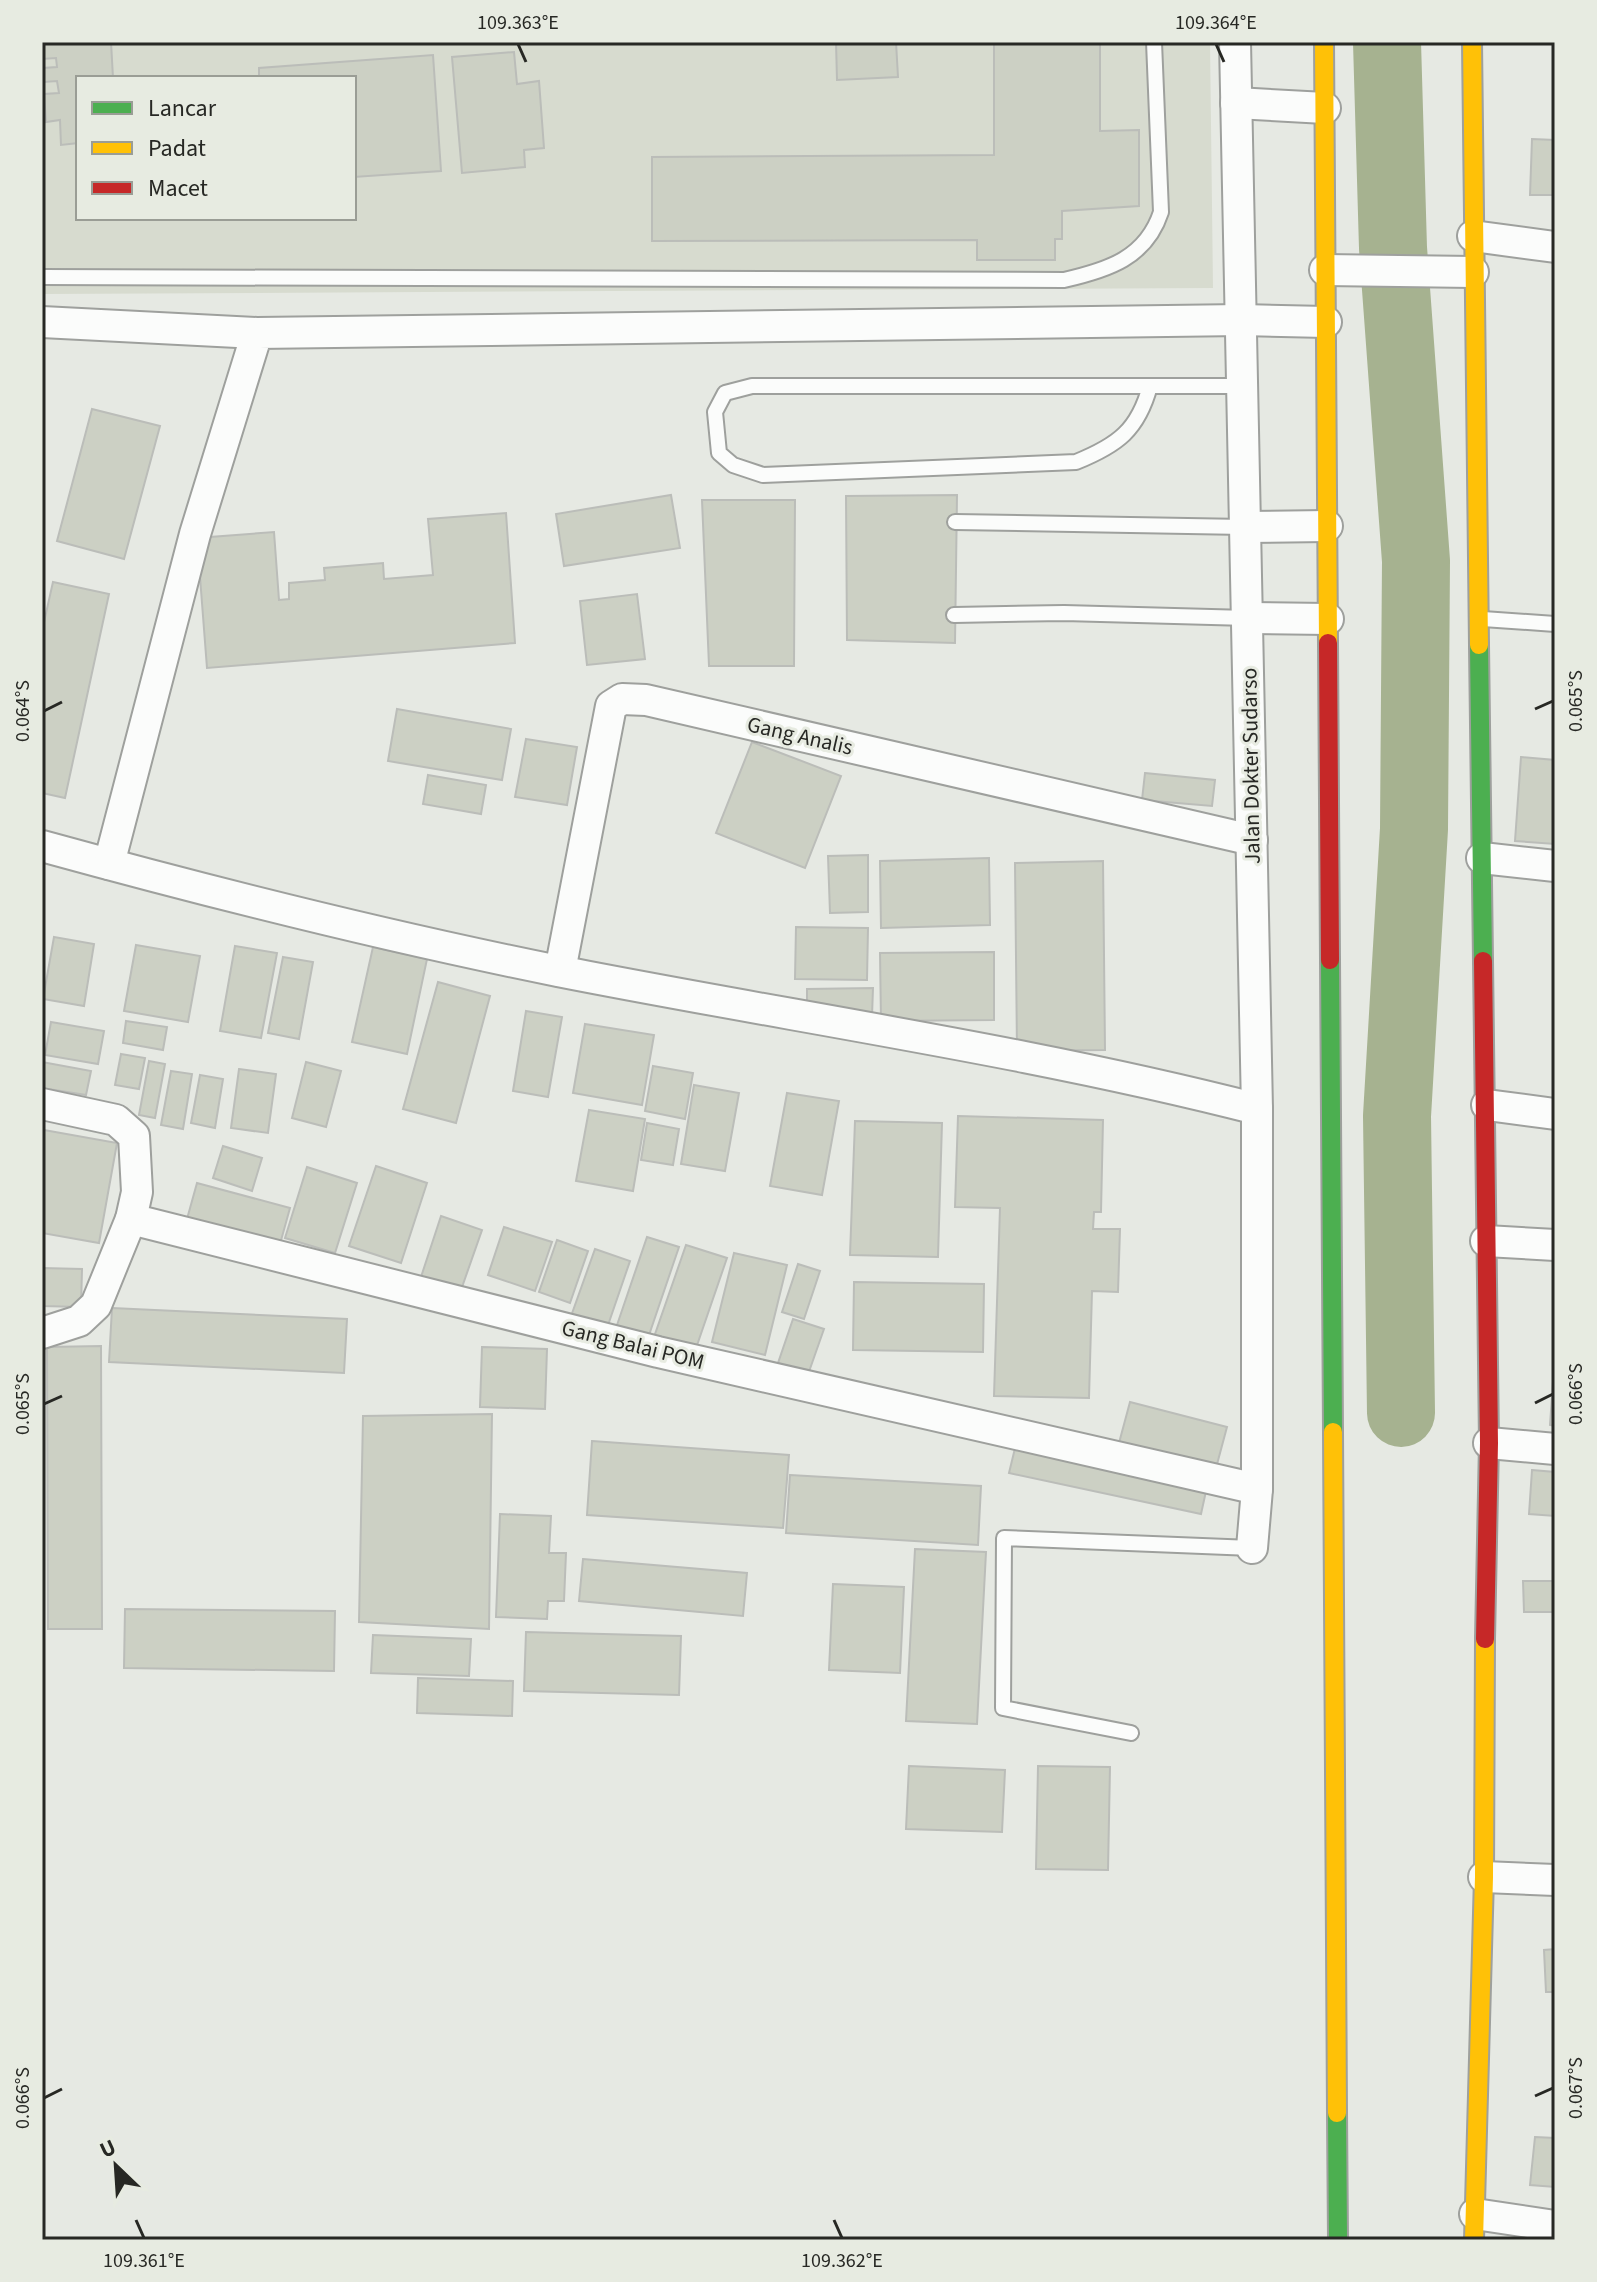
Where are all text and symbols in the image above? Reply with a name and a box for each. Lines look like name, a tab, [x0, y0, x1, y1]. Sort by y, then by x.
text: 109.363°E	[477, 9, 559, 37]
text: 109.364°E	[1175, 9, 1257, 37]
legend	[76, 76, 356, 220]
text: Lancar	[148, 91, 217, 126]
text: Padat	[148, 131, 206, 166]
text: Macet	[148, 171, 208, 206]
street label: Jalan Dokter Sudarso	[1233, 668, 1269, 864]
text: 0.065°S	[1562, 670, 1590, 732]
text: 0.064°S	[9, 680, 37, 742]
street label: Gang Analis	[744, 708, 856, 764]
street label: Gang Balai POM	[558, 1312, 708, 1378]
text: 0.066°S	[1562, 1363, 1590, 1425]
text: 0.065°S	[9, 1373, 37, 1435]
text: 0.067°S	[1562, 2057, 1590, 2119]
text: 0.066°S	[9, 2067, 37, 2129]
north arrow	[76, 2126, 156, 2206]
text: U	[95, 2131, 121, 2166]
text: 109.361°E	[103, 2247, 185, 2275]
text: 109.362°E	[801, 2247, 883, 2275]

